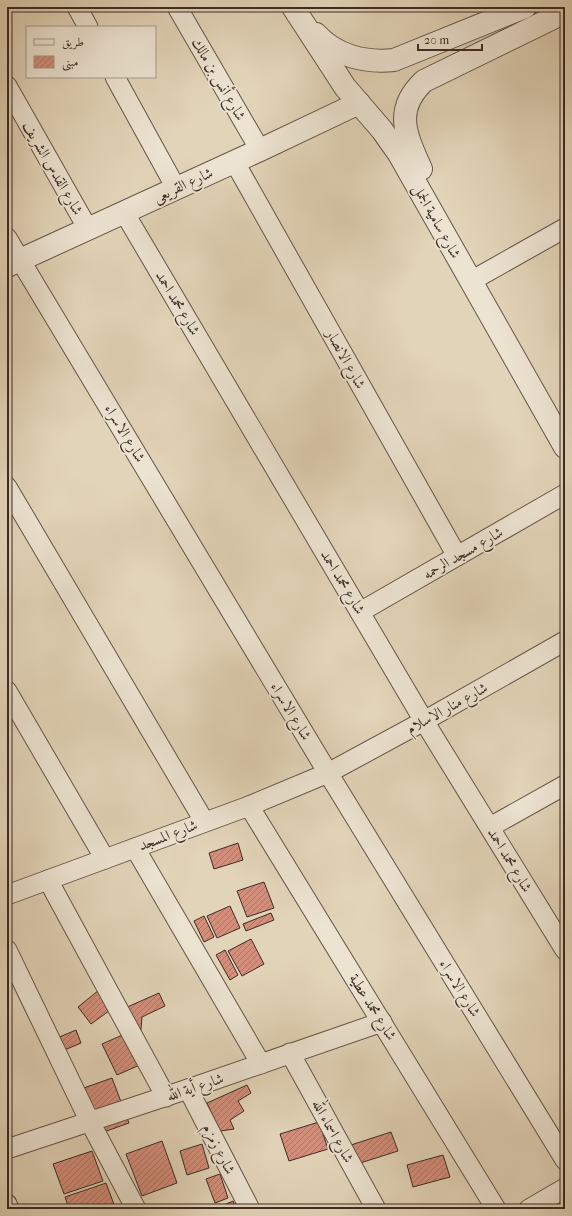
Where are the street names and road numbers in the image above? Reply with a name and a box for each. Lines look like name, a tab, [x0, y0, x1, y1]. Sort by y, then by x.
street label: شارع أنس بن مالك	[185, 33, 252, 126]
street label: شارع القدس الشريف	[15, 118, 87, 220]
street label: شارع القريعى	[150, 163, 217, 210]
street label: شارع سامية الجمل	[406, 181, 465, 263]
street label: شارع محمد احمد	[148, 268, 204, 340]
street label: شارع الانصار	[318, 324, 370, 394]
street label: شارع الاسراء	[97, 401, 149, 467]
street label: شارع مسجد الرحمه	[420, 523, 508, 587]
street label: شارع محمد احمد	[313, 547, 369, 619]
street label: شارع منار الاسلام	[403, 678, 493, 741]
street label: شارع الاسراء	[263, 679, 315, 745]
street label: شارع المسجد	[136, 816, 201, 858]
street label: شارع محمد احمد	[480, 825, 536, 897]
street label: شارع الاسراء	[432, 956, 485, 1022]
street label: شارع محمد عطية	[342, 970, 401, 1046]
street label: شارع أية الله	[163, 1066, 227, 1109]
street label: شارع اسماء الله	[305, 1095, 360, 1168]
street label: شارع زمزم	[195, 1121, 239, 1179]

